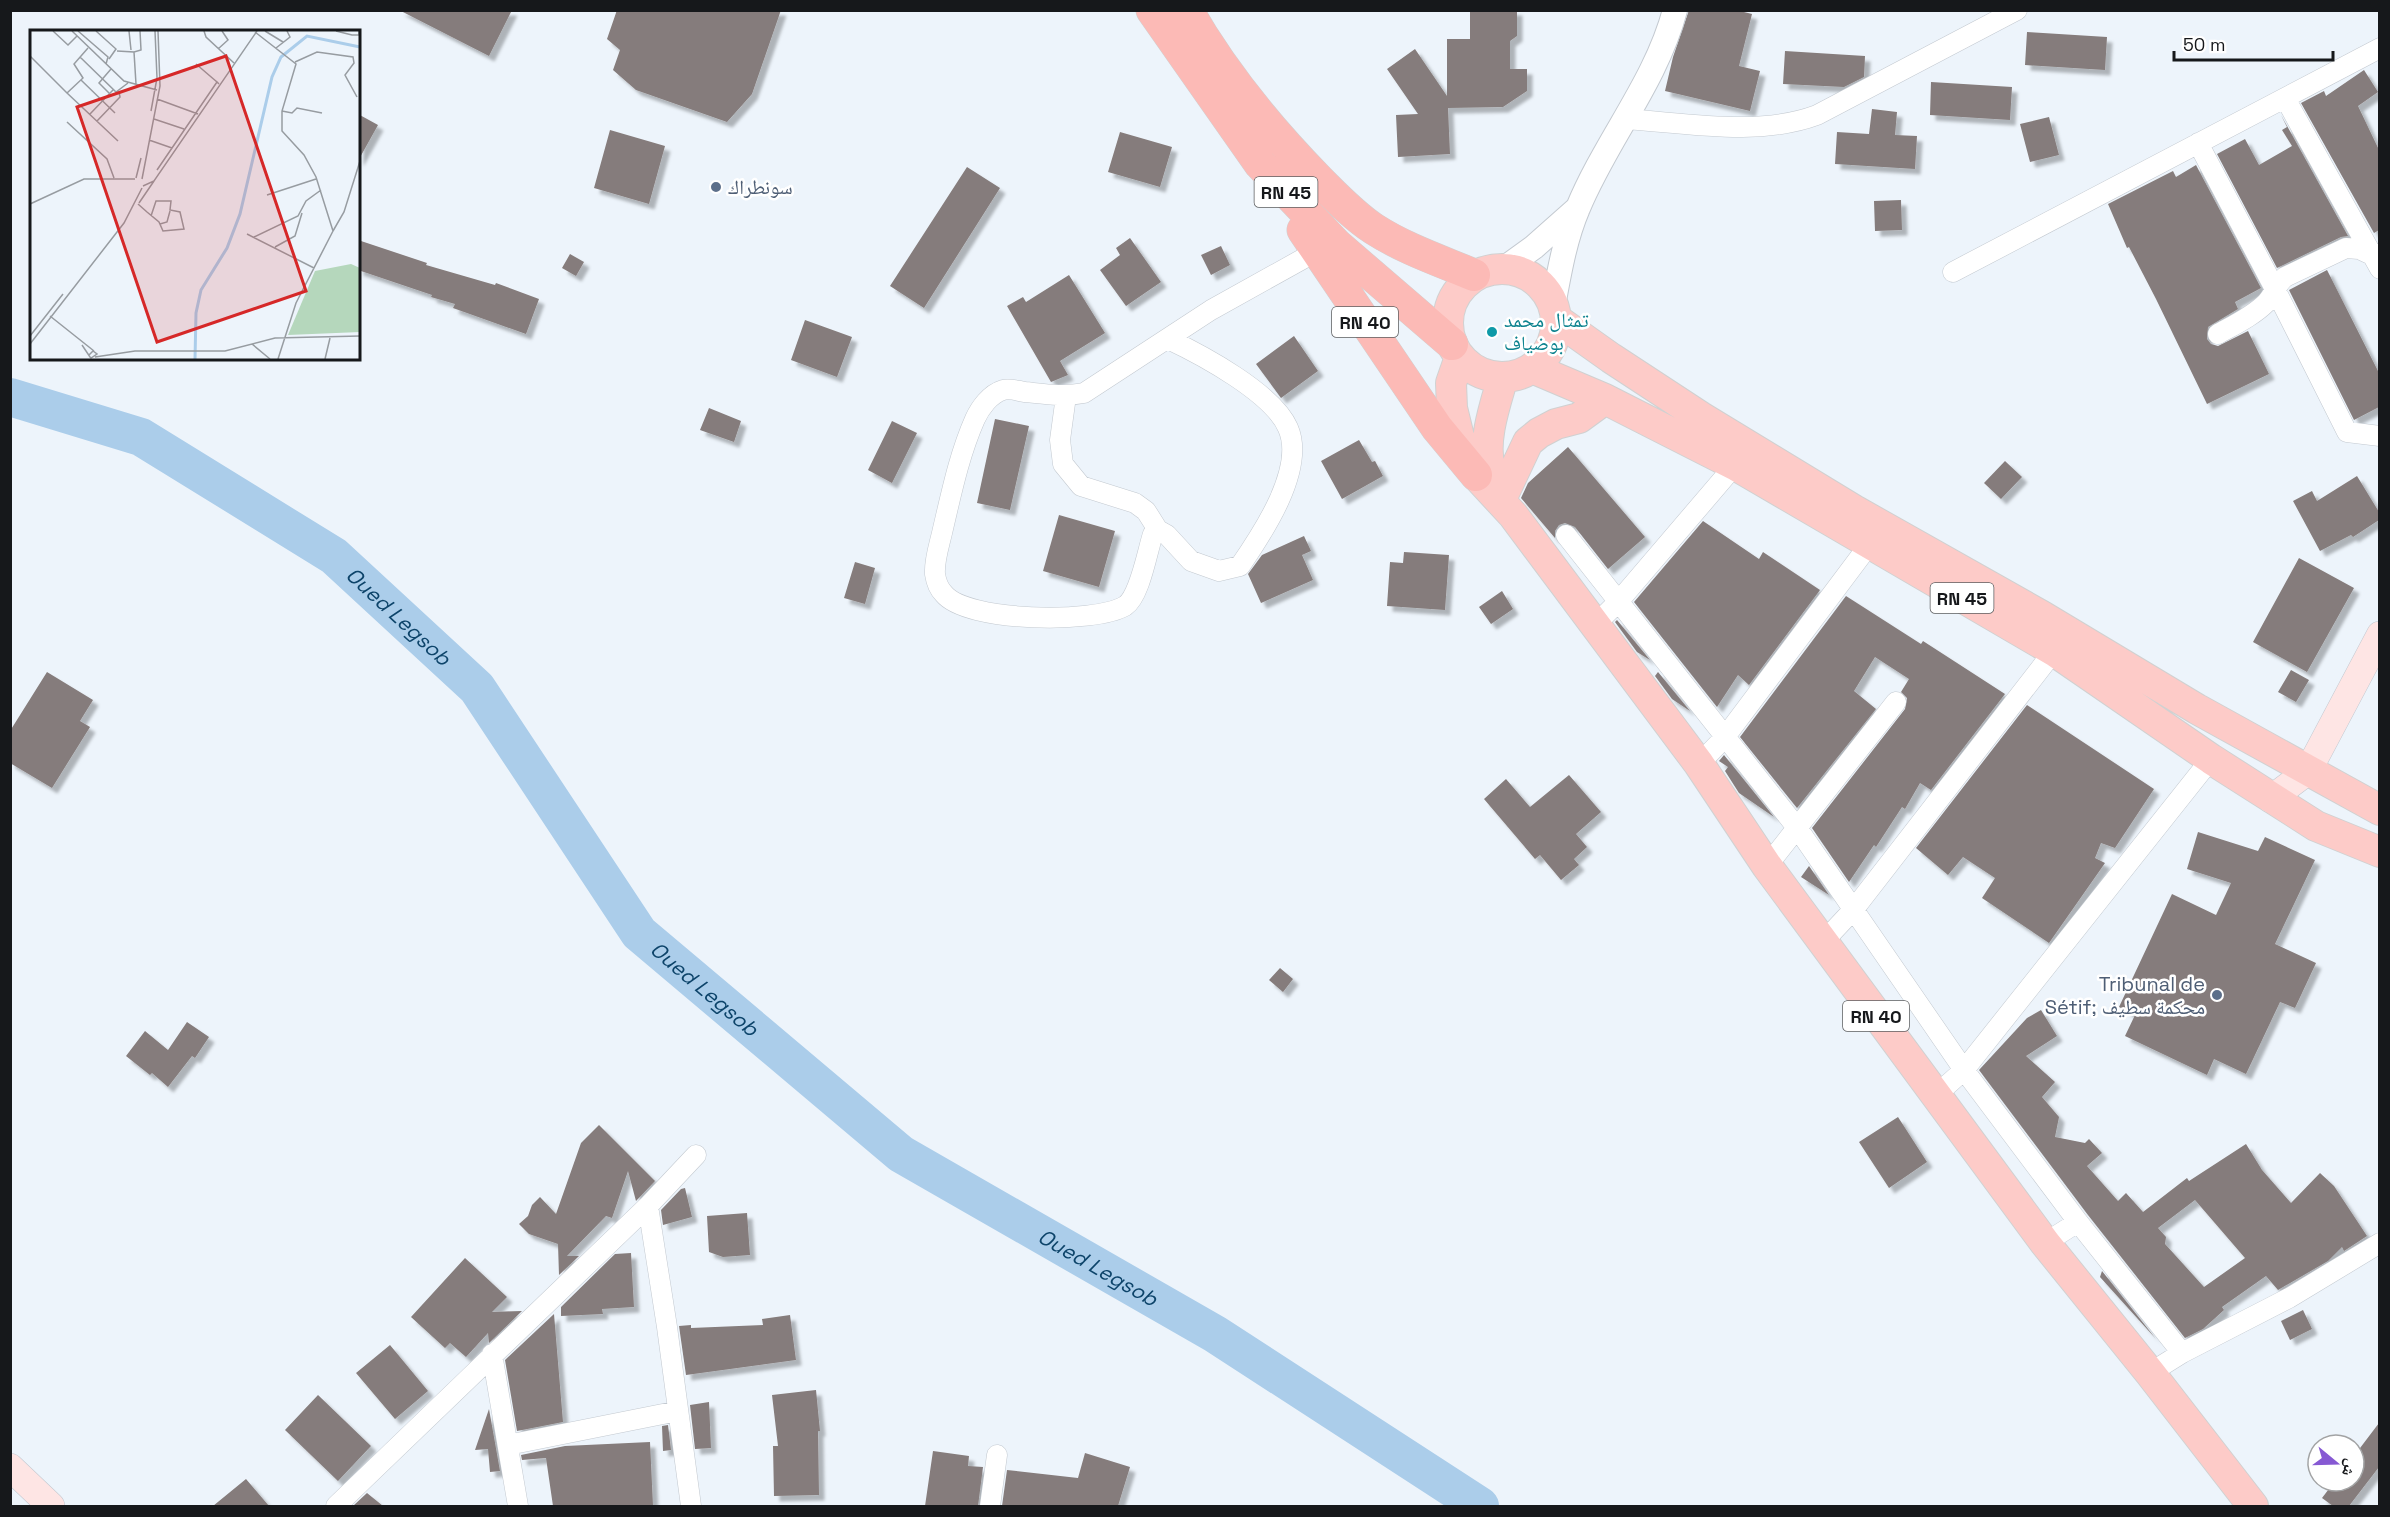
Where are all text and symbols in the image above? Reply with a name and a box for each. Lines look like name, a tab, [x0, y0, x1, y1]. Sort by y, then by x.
scale bar	[2174, 24, 2333, 62]
inset map	[30, 30, 360, 360]
text: 50 m	[2183, 33, 2225, 56]
place label: سونطراك	[728, 174, 793, 200]
road number: RN 45	[1254, 177, 1318, 207]
marker: سونطراك	[709, 180, 723, 194]
road number: RN 40	[1332, 307, 1398, 337]
place label: تمثال محمد بوضياف	[1504, 307, 1589, 356]
marker: تمثال محمد بوضياف	[1485, 325, 1499, 339]
water label: Oued Legsob	[341, 561, 458, 672]
road number: RN 45	[1930, 583, 1994, 613]
water label: Oued Legsob	[645, 935, 765, 1043]
place label: Tribunal de Sétif; محكمة سطيف	[2045, 971, 2205, 1020]
marker: Tribunal de Sétif; محكمة سطيف	[2210, 988, 2224, 1002]
road number: RN 40	[1843, 1001, 1909, 1031]
water label: Oued Legsob	[1034, 1222, 1164, 1313]
north arrow	[2306, 1433, 2366, 1493]
text: ش	[2337, 1456, 2362, 1479]

